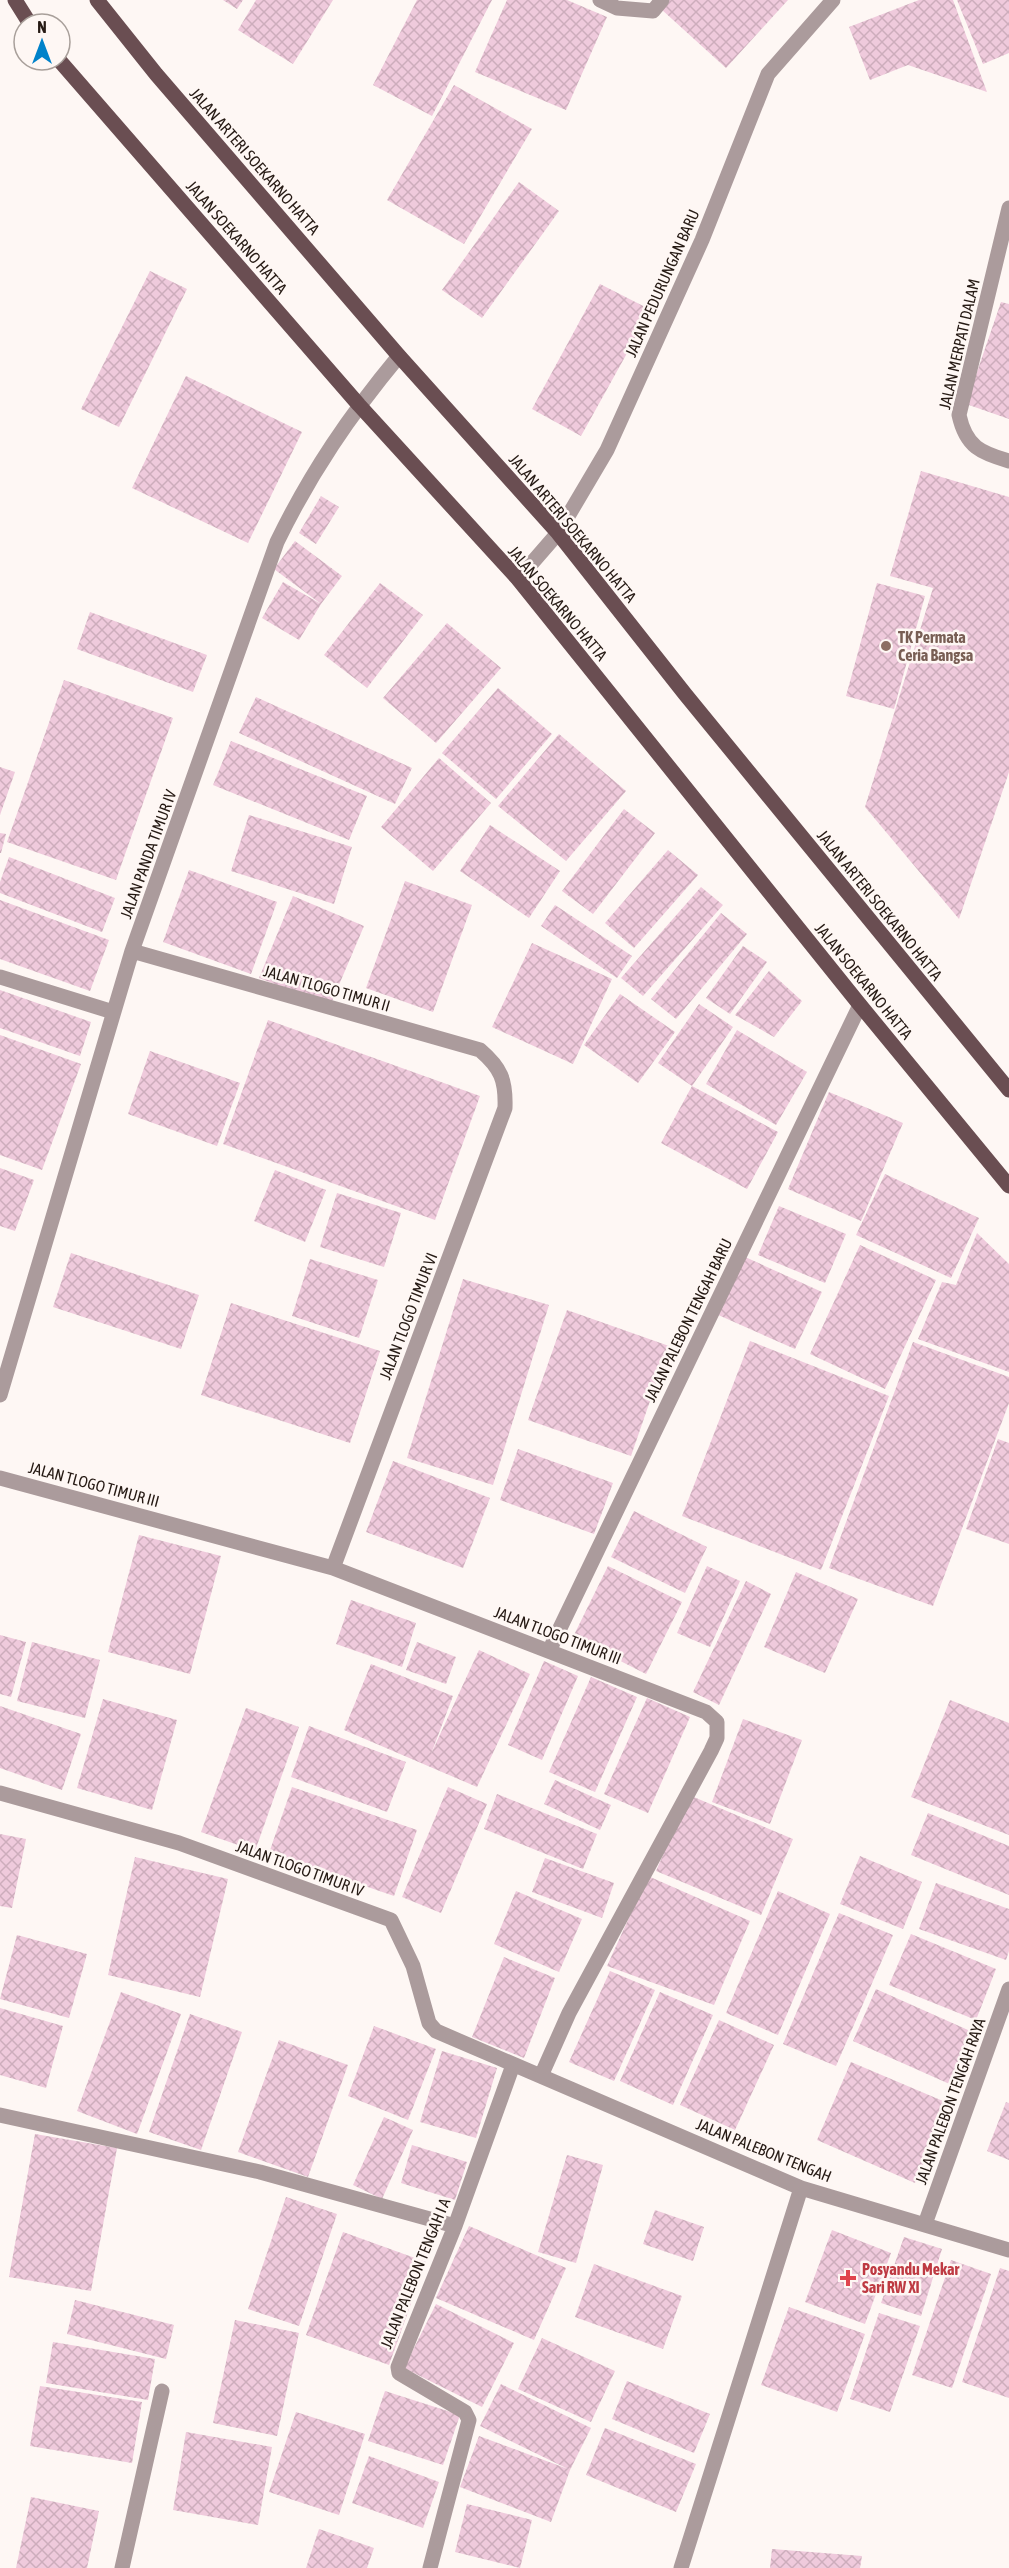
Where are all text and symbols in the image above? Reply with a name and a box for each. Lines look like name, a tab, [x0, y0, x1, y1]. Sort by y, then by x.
north arrow	[12, 12, 72, 72]
text: N	[37, 18, 47, 36]
street label: JALAN ARTERI SOEKARNO HATTA	[187, 84, 324, 238]
street label: JALAN SOEKARNO HATTA	[183, 177, 291, 297]
street label: JALAN PEDURUNGAN BARU	[621, 207, 703, 359]
street label: JALAN MERPATI DALAM	[935, 277, 983, 411]
street label: JALAN ARTERI SOEKARNO HATTA	[506, 450, 640, 606]
street label: JALAN SOEKARNO HATTA	[505, 542, 611, 664]
place label: TK Permata Ceria Bangsa	[898, 628, 973, 664]
marker: TK Permata Ceria Bangsa	[879, 639, 893, 653]
street label: JALAN PANDA TIMUR IV	[116, 787, 180, 921]
street label: JALAN ARTERI SOEKARNO HATTA	[814, 826, 946, 984]
street label: JALAN SOEKARNO HATTA	[812, 919, 916, 1043]
street label: JALAN TLOGO TIMUR II	[262, 961, 392, 1015]
street label: JALAN PALEBON TENGAH BARU	[641, 1236, 735, 1404]
street label: JALAN TLOGO TIMUR VI	[376, 1250, 440, 1382]
street label: JALAN TLOGO TIMUR III	[27, 1458, 161, 1510]
street label: JALAN TLOGO TIMUR III	[492, 1602, 624, 1668]
street label: JALAN TLOGO TIMUR IV	[234, 1837, 366, 1899]
street label: JALAN PALEBON TENGAH RAYA	[912, 2015, 989, 2187]
street label: JALAN PALEBON TENGAH	[694, 2115, 834, 2185]
street label: JALAN PALEBON TENGAH I A	[377, 2195, 453, 2351]
place label: Posyandu Mekar Sari RW XI	[862, 2260, 959, 2296]
marker: Posyandu Mekar Sari RW XI	[839, 2269, 857, 2287]

